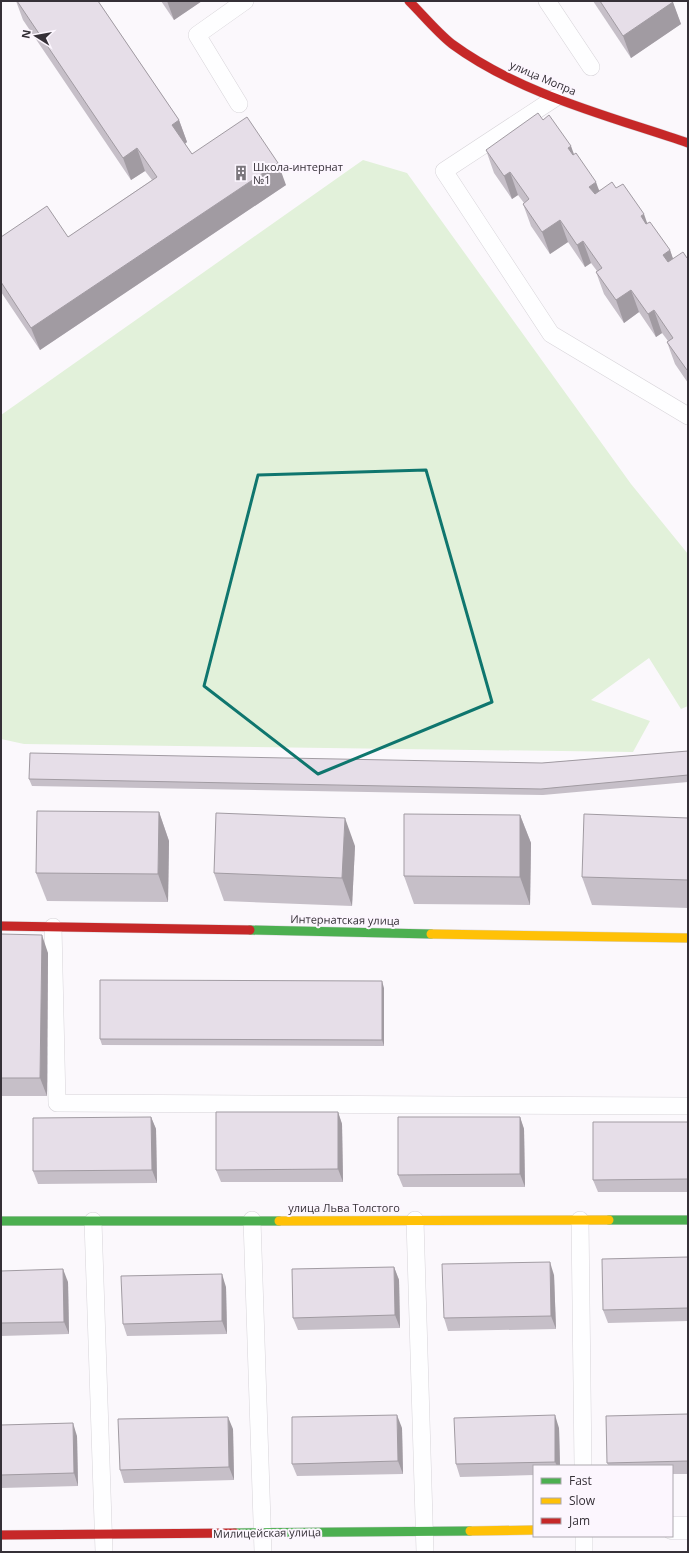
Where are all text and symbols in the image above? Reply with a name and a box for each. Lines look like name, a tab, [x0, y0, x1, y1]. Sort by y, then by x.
north arrow	[16, 16, 56, 56]
text: N	[17, 28, 34, 40]
street label: улица Мопра	[508, 57, 579, 98]
place label: Школа-интернат №1	[253, 159, 343, 187]
building icon: Школа-интернат №1	[232, 164, 250, 182]
street label: Интернатская улица	[290, 911, 400, 928]
street label: улица Льва Толстого	[288, 1200, 400, 1215]
legend	[533, 1465, 673, 1537]
text: Fast	[569, 1472, 592, 1489]
text: Slow	[569, 1492, 596, 1509]
text: Jam	[568, 1512, 590, 1529]
street label: Милицейская улица	[213, 1524, 321, 1541]

